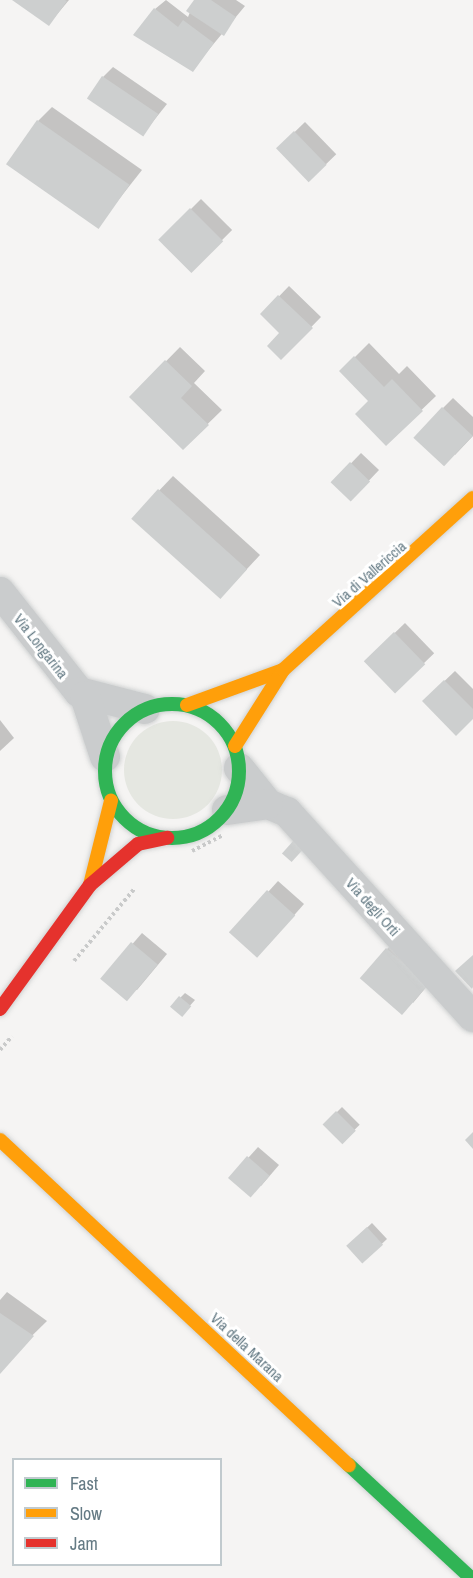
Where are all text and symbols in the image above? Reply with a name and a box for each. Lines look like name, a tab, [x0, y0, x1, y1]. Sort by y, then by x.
street label: Via di Vallericcia	[328, 537, 410, 611]
street label: Via Longarina	[10, 610, 72, 682]
street label: Via degli Orti	[342, 874, 404, 940]
street label: Via della Marana	[207, 1309, 287, 1385]
legend	[12, 1458, 222, 1566]
text: Fast	[70, 1471, 98, 1496]
text: Slow	[70, 1501, 102, 1526]
text: Jam	[70, 1531, 98, 1556]

